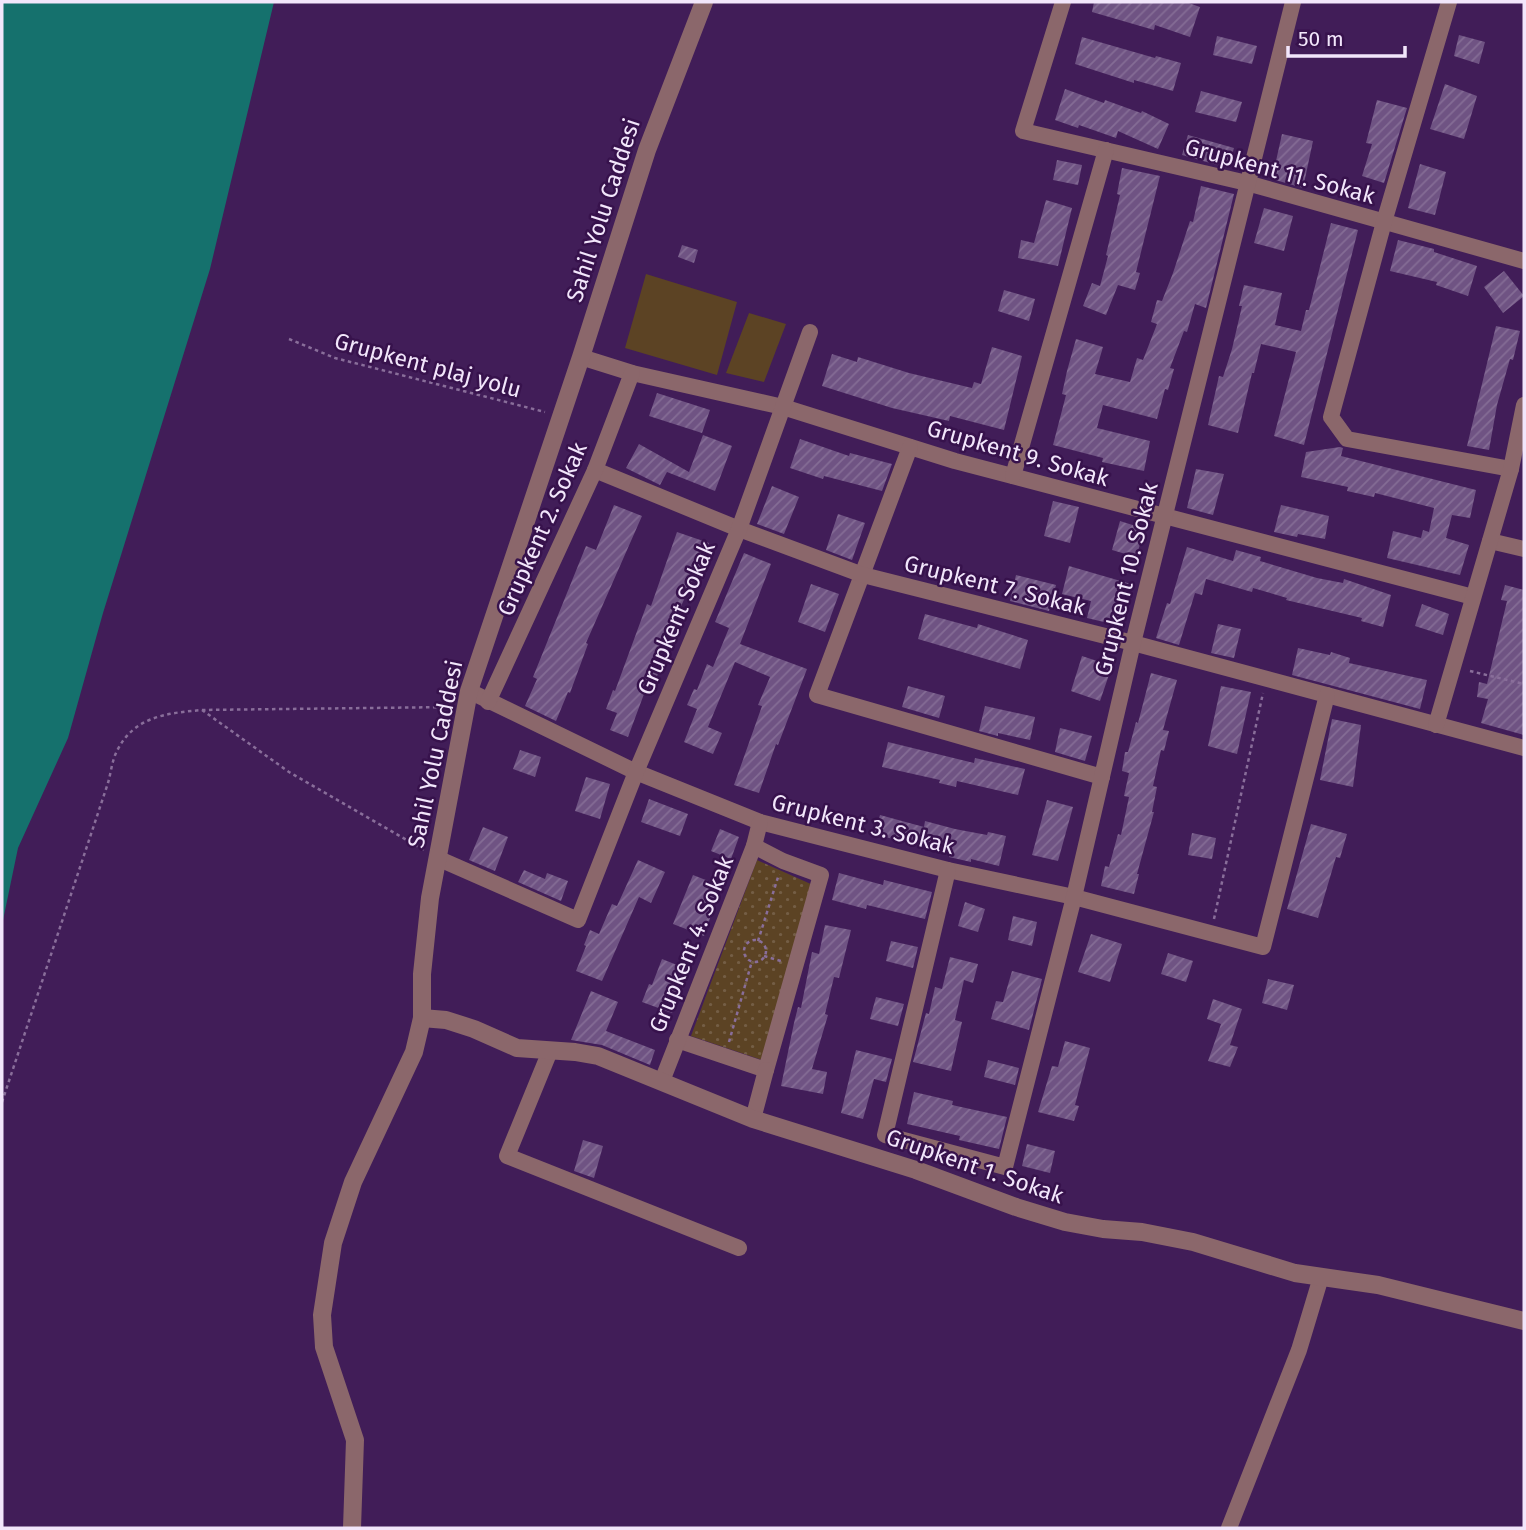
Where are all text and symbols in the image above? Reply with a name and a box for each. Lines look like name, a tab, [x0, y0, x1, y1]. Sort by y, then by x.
scale bar	[1288, 14, 1405, 58]
text: 50 m	[1298, 26, 1344, 52]
street label: Sahil Yolu Caddesi	[560, 115, 646, 305]
street label: Grupkent 11. Sokak	[1182, 132, 1378, 210]
street label: Grupkent plaj yolu	[331, 327, 525, 403]
street label: Grupkent 9. Sokak	[924, 414, 1112, 492]
street label: Grupkent 2. Sokak	[491, 438, 593, 620]
street label: Grupkent 10. Sokak	[1088, 479, 1164, 679]
street label: Grupkent Sokak	[631, 537, 721, 699]
street label: Grupkent 7. Sokak	[901, 549, 1089, 621]
street label: Sahil Yolu Caddesi	[401, 658, 469, 850]
street label: Grupkent 3. Sokak	[769, 788, 957, 860]
street label: Grupkent 4. Sokak	[643, 851, 739, 1036]
street label: Grupkent 1. Sokak	[883, 1123, 1068, 1210]

